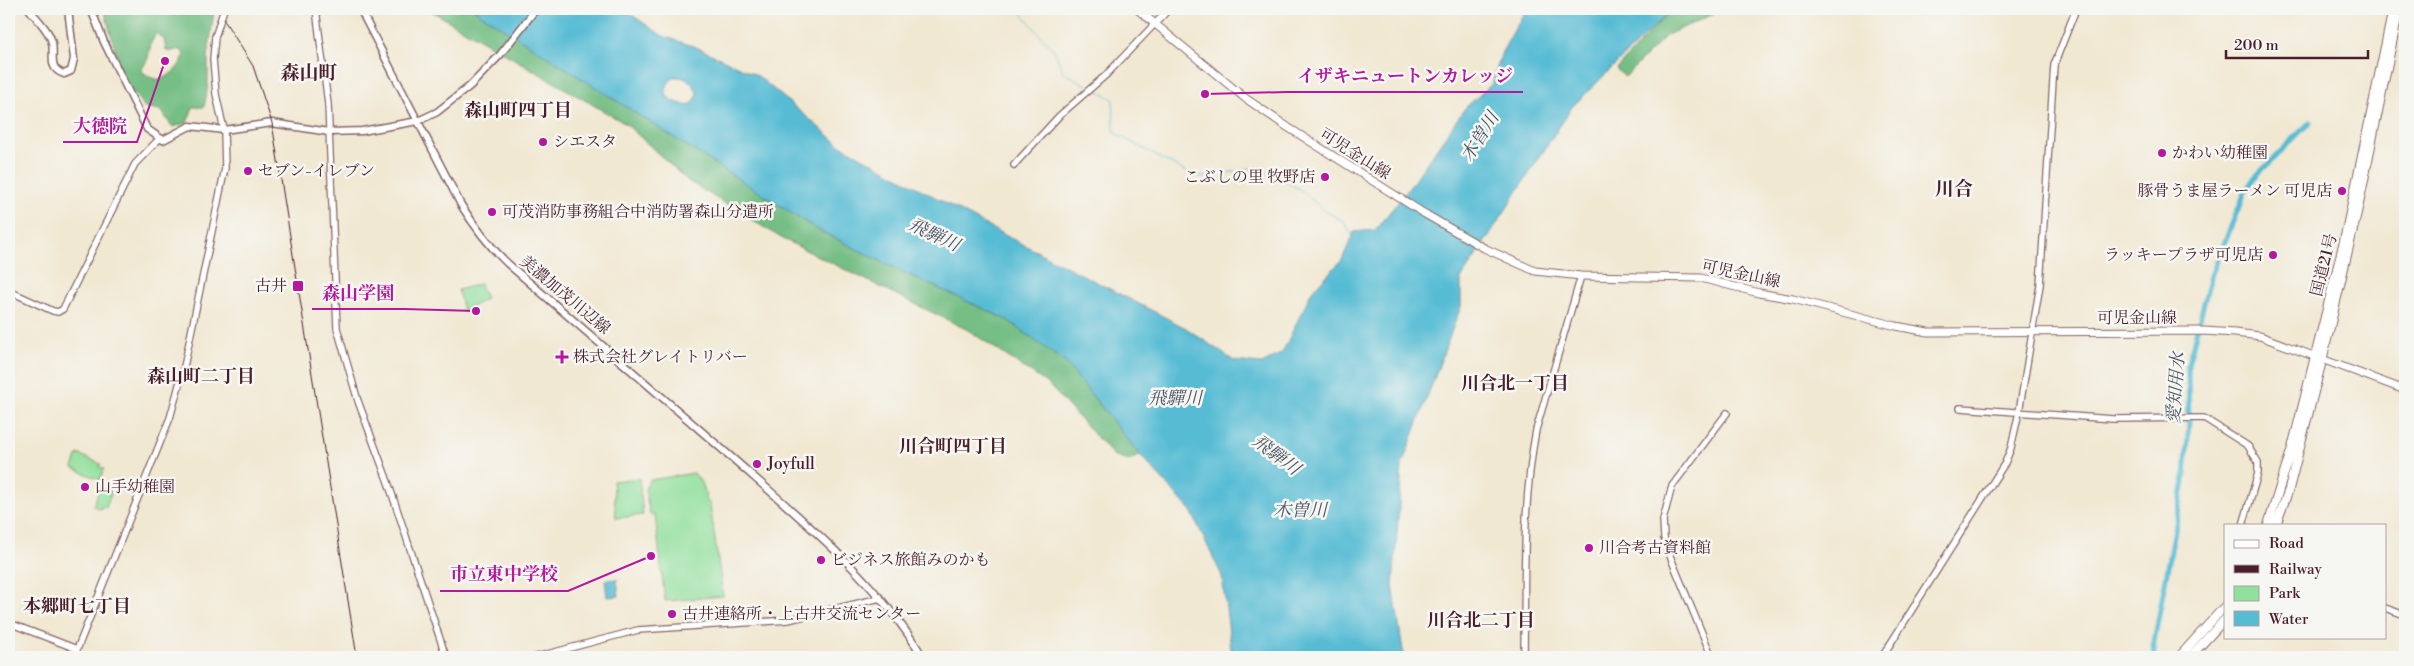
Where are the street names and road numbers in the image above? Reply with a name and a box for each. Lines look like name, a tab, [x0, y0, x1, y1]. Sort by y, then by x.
street label: 可児金山線	[1316, 124, 1394, 184]
street label: 国道21号	[2307, 231, 2341, 299]
street label: 美濃加茂川辺線	[516, 251, 614, 339]
street label: 可児金山線	[1700, 256, 1782, 292]
street label: 可児金山線	[2097, 308, 2177, 328]

